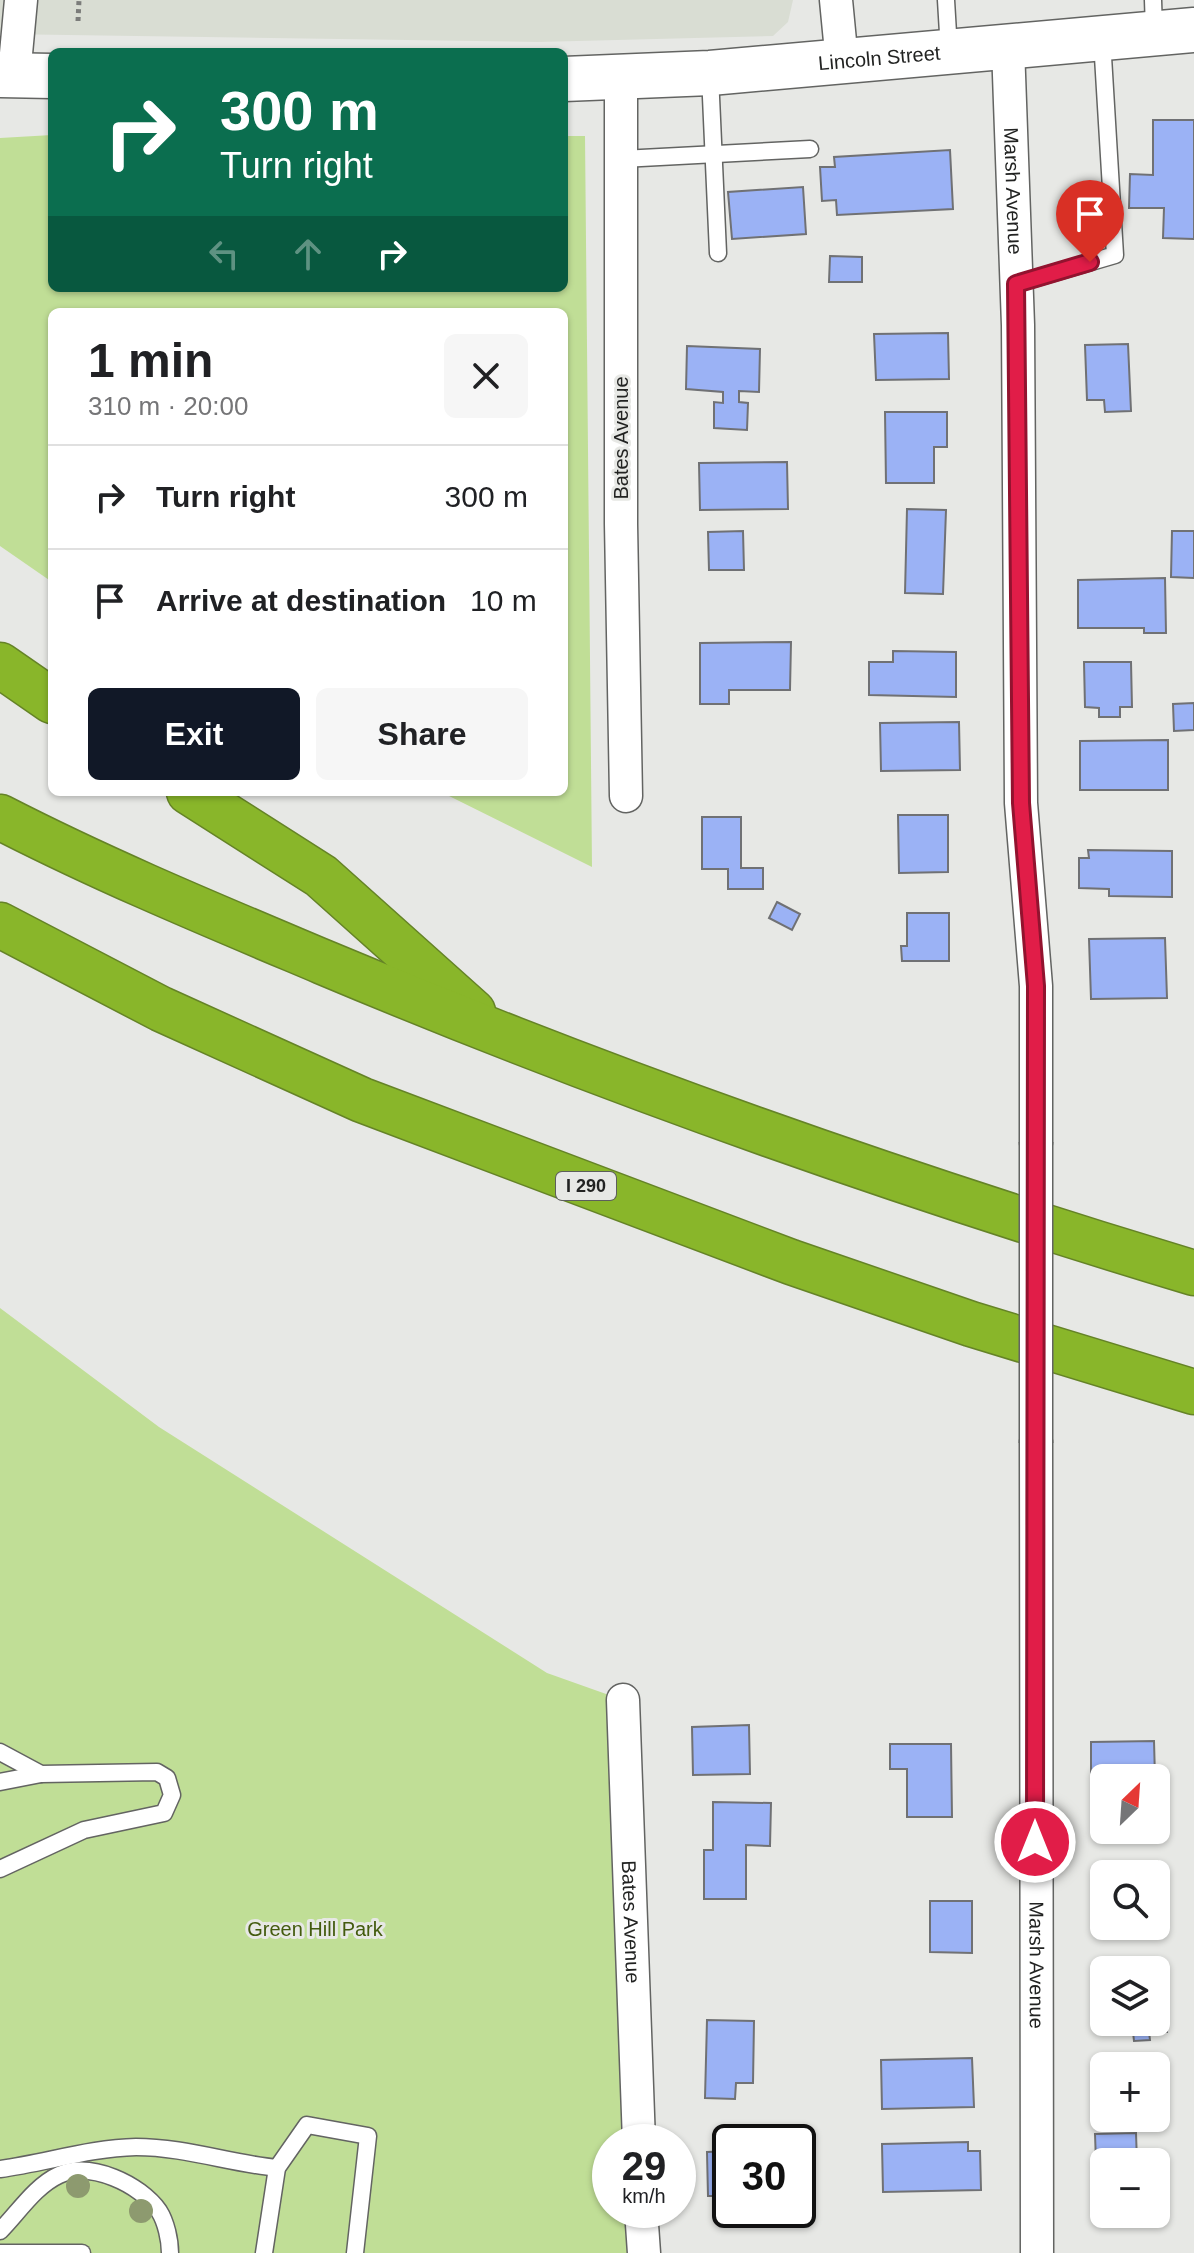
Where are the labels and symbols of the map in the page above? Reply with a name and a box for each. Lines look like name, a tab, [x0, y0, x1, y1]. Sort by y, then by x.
street label: Lincoln Street	[817, 42, 942, 74]
street label: Marsh Avenue	[1000, 127, 1026, 255]
pin	[1056, 180, 1124, 262]
street label: Bates Avenue	[610, 376, 632, 500]
road number: I 290	[556, 1172, 616, 1200]
north arrow	[1090, 1764, 1170, 1844]
position arrow	[993, 1800, 1077, 1884]
street label: Bates Avenue	[618, 1860, 644, 1984]
street label: Marsh Avenue	[1026, 1901, 1048, 2029]
park label: Green Hill Park	[247, 1918, 384, 1940]
speed limit sign: 30	[712, 2124, 816, 2228]

